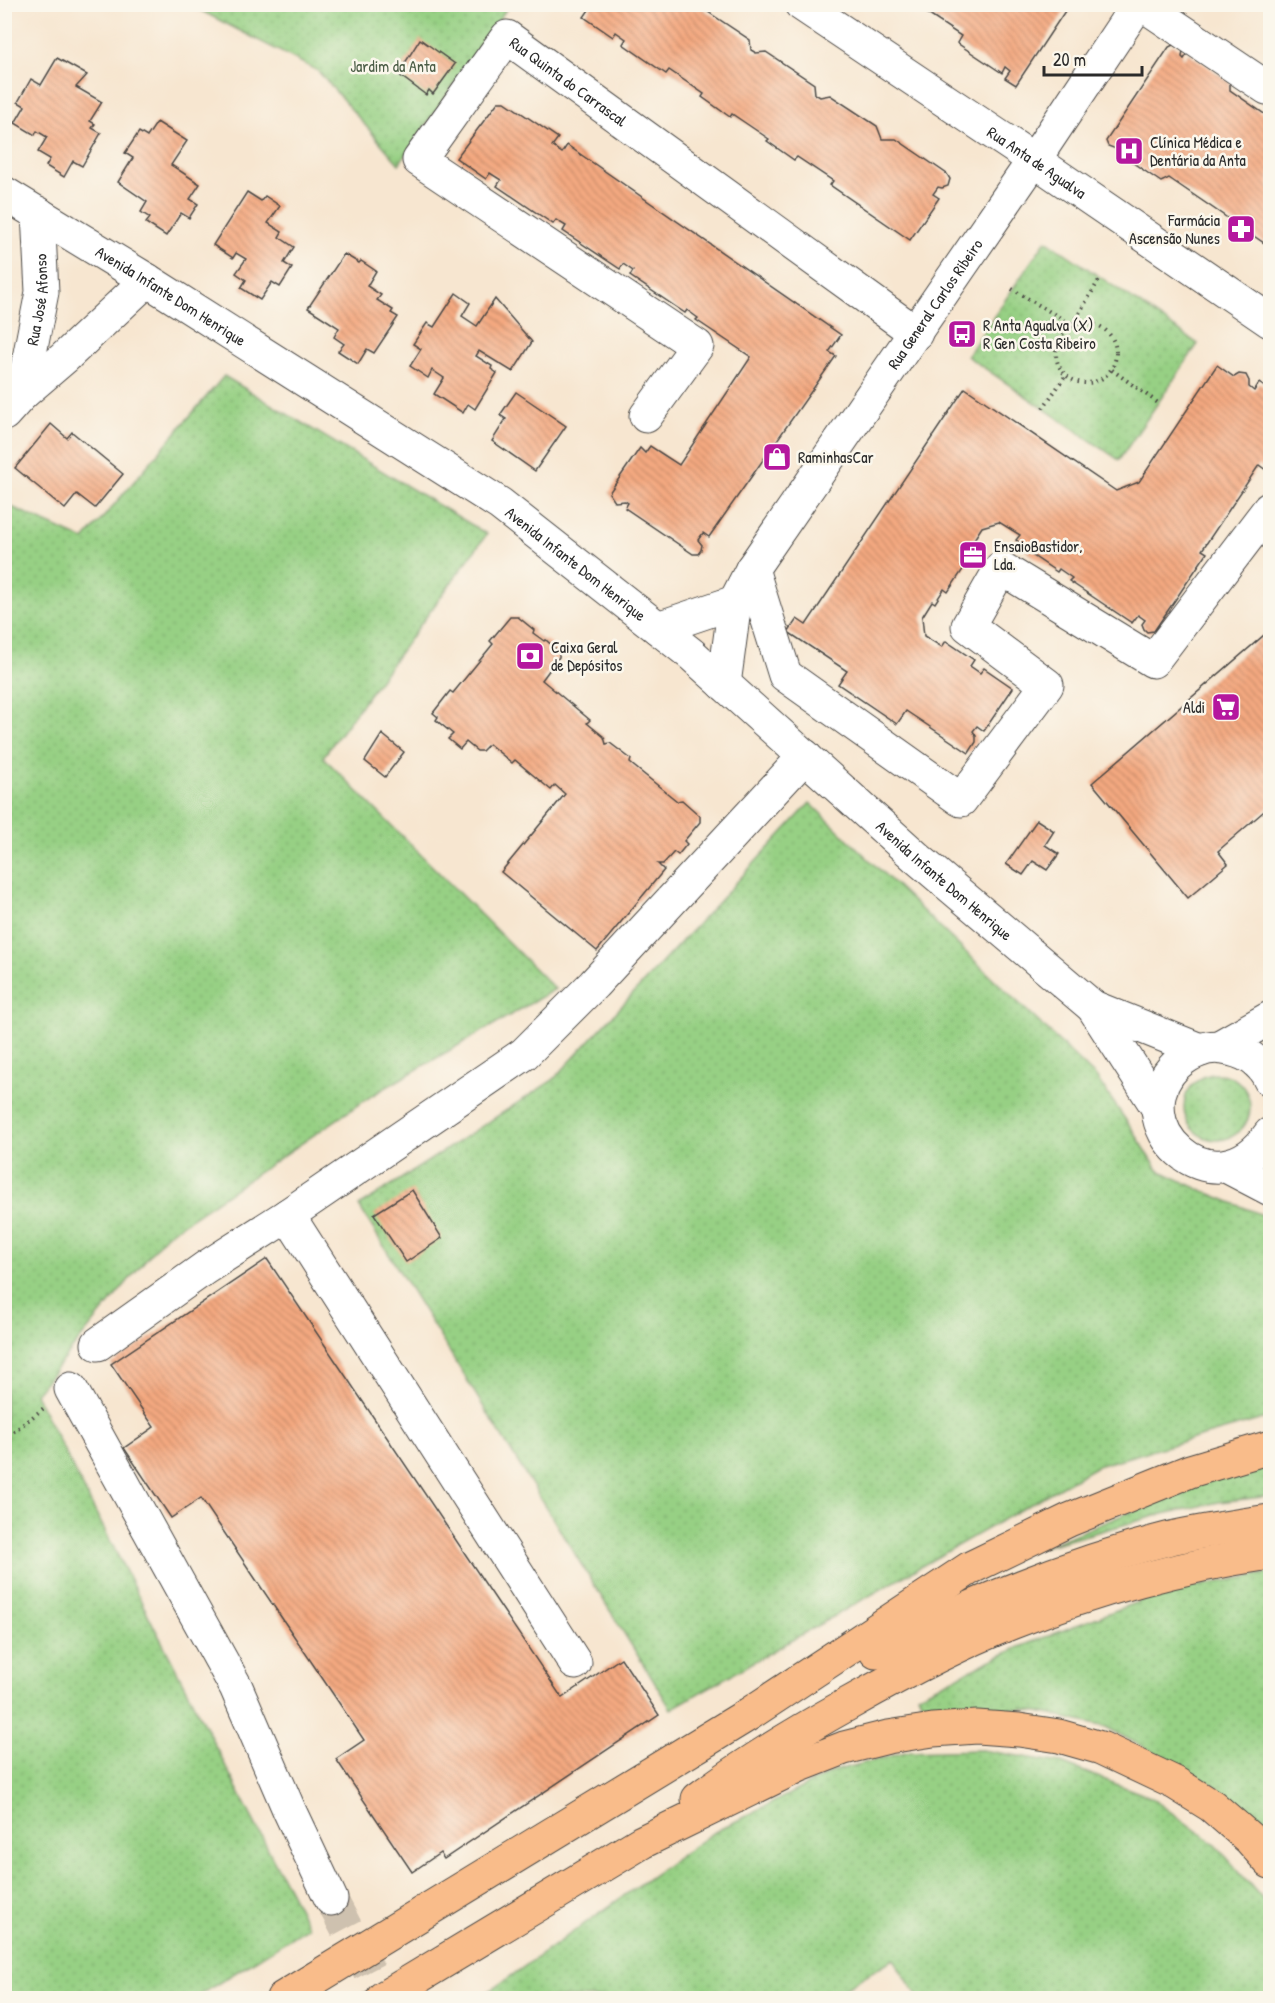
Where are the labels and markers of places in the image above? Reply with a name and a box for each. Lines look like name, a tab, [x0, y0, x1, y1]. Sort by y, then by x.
place label: Clínica Médica e Dentária da Anta	[1150, 131, 1246, 171]
hospital icon: Clínica Médica e Dentária da Anta	[1113, 135, 1145, 167]
place label: Farmácia Ascensão Nunes	[1129, 209, 1220, 249]
pharmacy icon: Farmácia Ascensão Nunes	[1225, 213, 1257, 245]
place label: R Anta Agualva (X) R Gen Costa Ribeiro	[983, 314, 1096, 354]
bus stop icon: R Anta Agualva (X) R Gen Costa Ribeiro	[946, 318, 978, 350]
shop icon: RaminhasCar	[761, 441, 793, 473]
place label: RaminhasCar	[798, 446, 874, 468]
place label: EnsaioBastidor, Lda.	[994, 535, 1082, 575]
office icon: EnsaioBastidor, Lda.	[957, 539, 989, 571]
place label: Caixa Geral de Depósitos	[551, 636, 622, 676]
bank icon: Caixa Geral de Depósitos	[514, 640, 546, 672]
supermarket icon: Aldi	[1210, 691, 1242, 723]
place label: Aldi	[1183, 696, 1205, 718]

